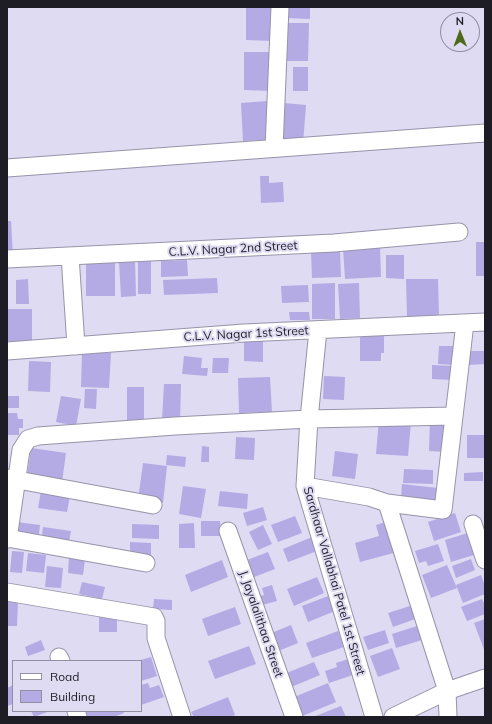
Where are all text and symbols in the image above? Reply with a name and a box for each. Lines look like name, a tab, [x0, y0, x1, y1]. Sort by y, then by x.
north arrow	[440, 12, 480, 52]
text: N	[456, 14, 464, 28]
street label: C.L.V. Nagar 2nd Street	[168, 238, 298, 260]
street label: C.L.V. Nagar 1st Street	[183, 324, 309, 344]
street label: Sardhaar Vallabhai Patel 1st Street	[300, 485, 368, 677]
street label: J. Jayalalithaa Street	[236, 569, 286, 679]
legend	[12, 660, 142, 712]
text: Road	[50, 669, 79, 684]
text: Building	[50, 689, 95, 704]

